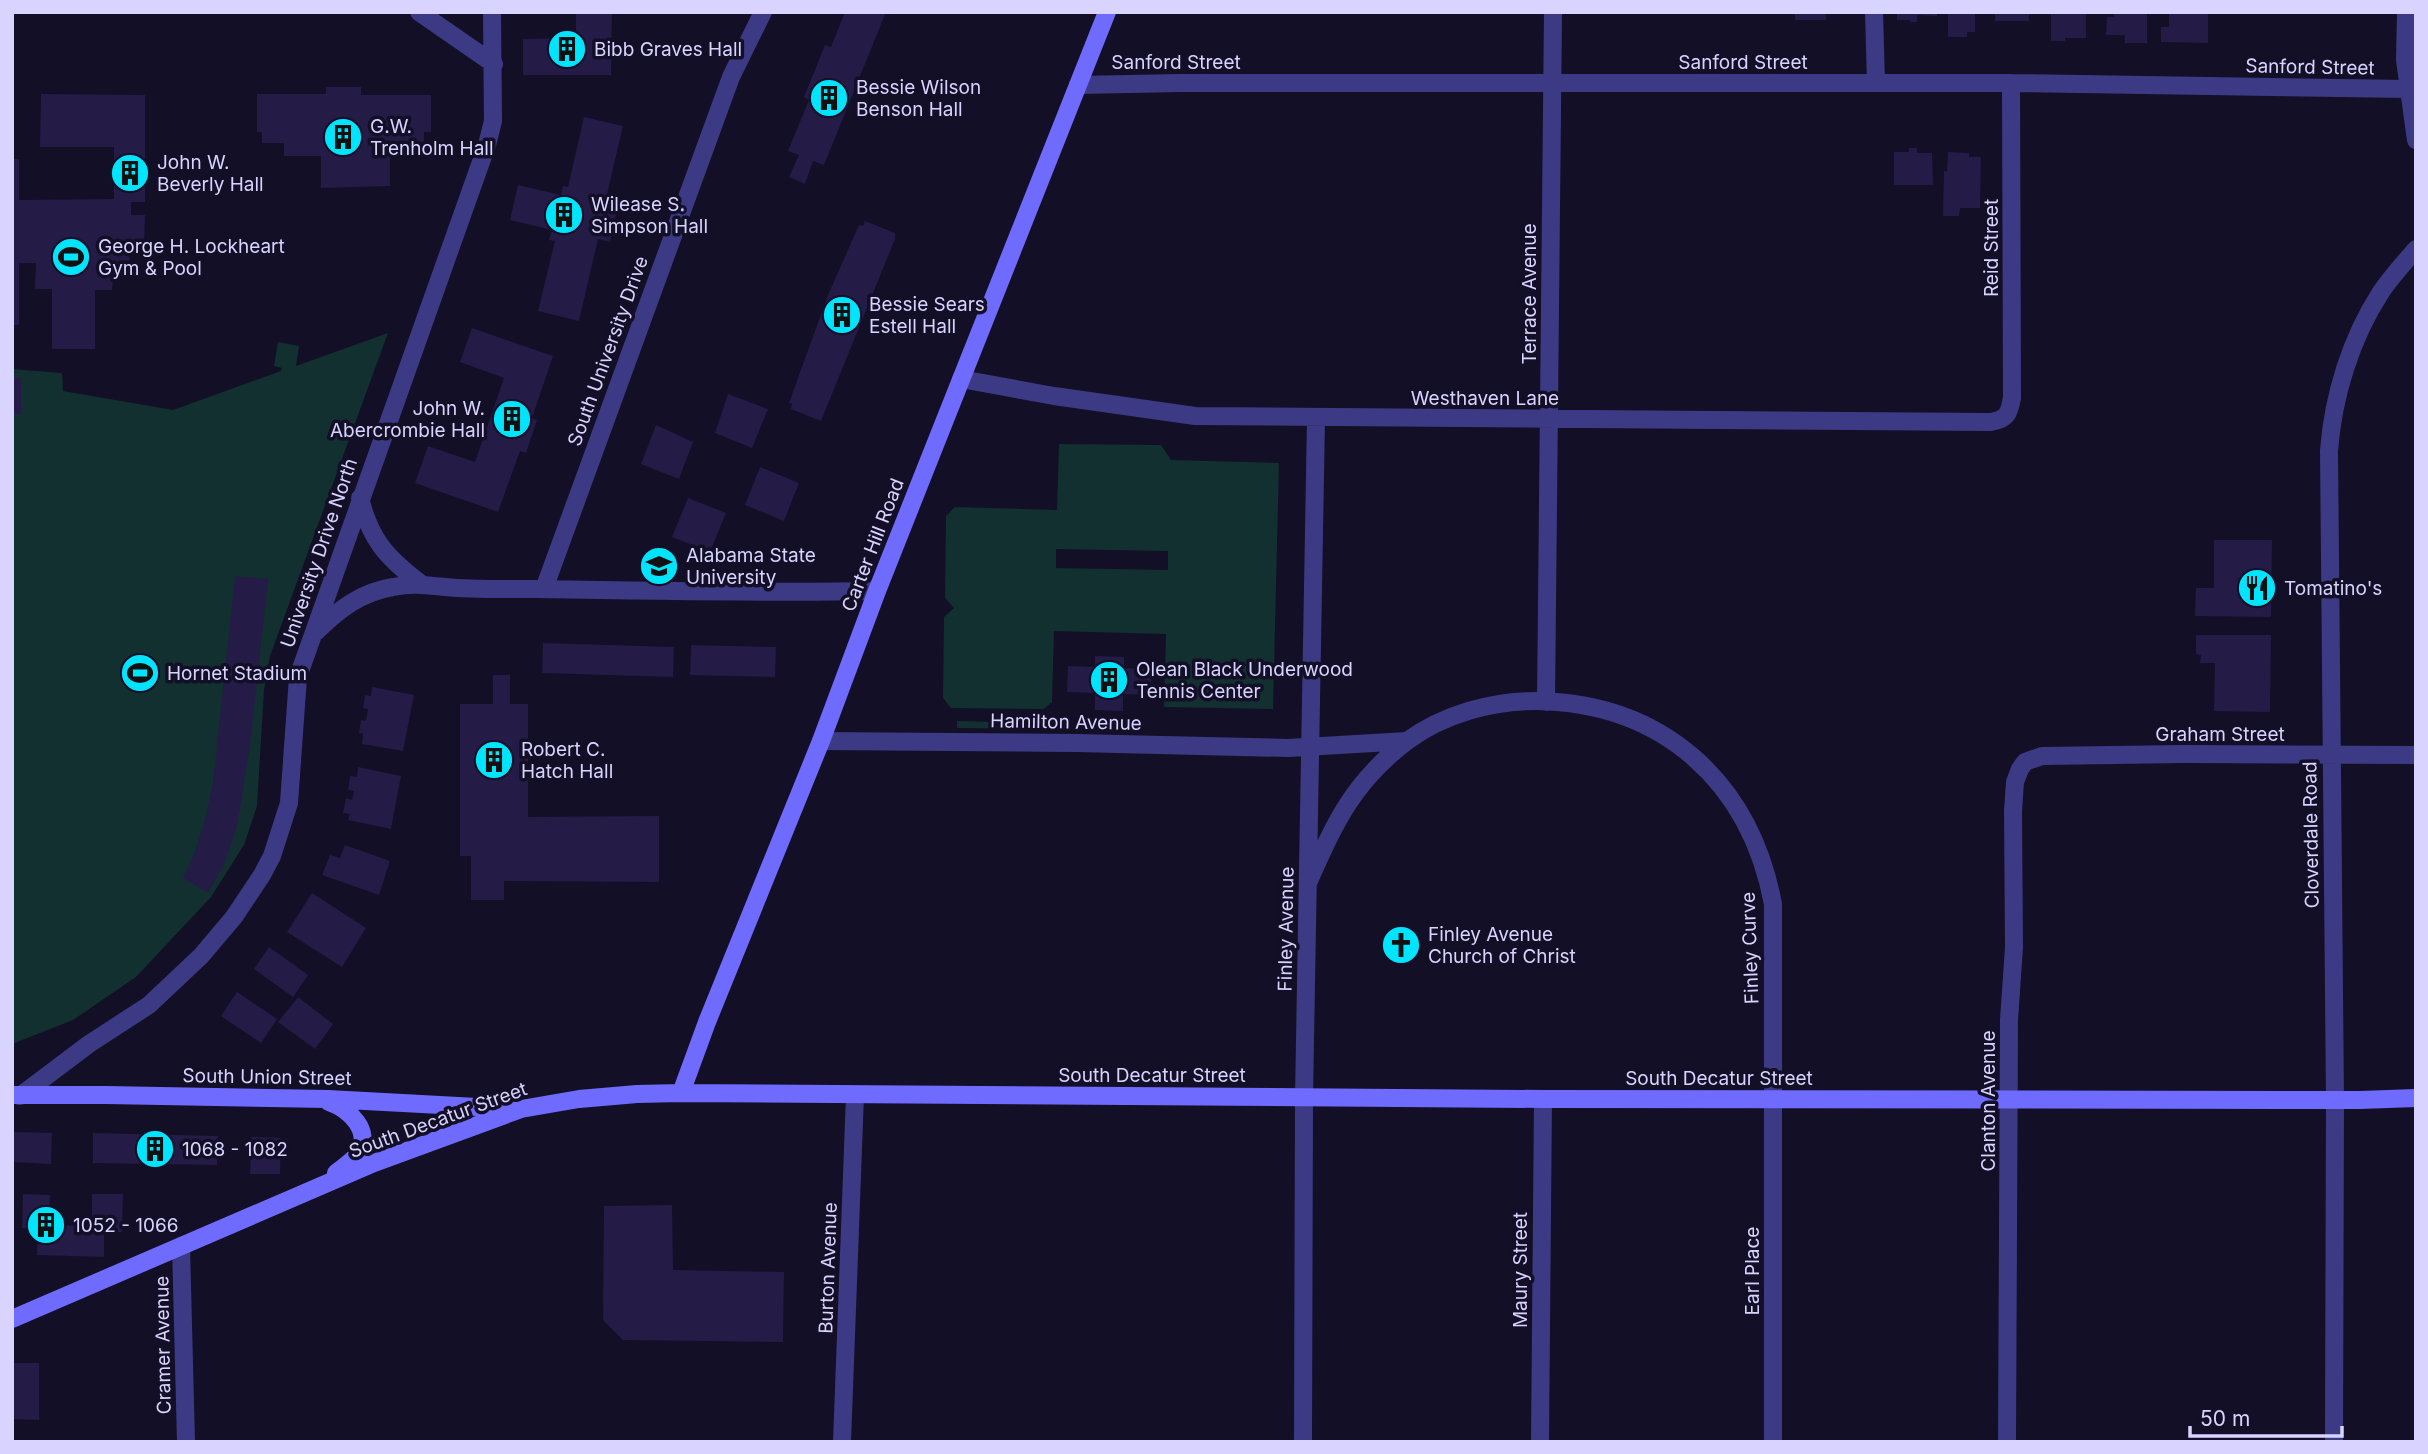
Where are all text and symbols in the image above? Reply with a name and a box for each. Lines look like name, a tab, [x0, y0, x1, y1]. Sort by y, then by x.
building icon: Bibb Graves Hall	[546, 28, 588, 70]
place label: Bibb Graves Hall	[594, 38, 742, 61]
street label: Sanford Street	[1111, 51, 1241, 74]
street label: Sanford Street	[1678, 51, 1808, 74]
street label: Sanford Street	[2245, 54, 2375, 80]
place label: Bessie Wilson Benson Hall	[856, 76, 981, 121]
building icon: Bessie Wilson Benson Hall	[808, 77, 850, 119]
place label: G.W. Trenholm Hall	[370, 115, 494, 160]
building icon: G.W. Trenholm Hall	[322, 116, 364, 158]
place label: John W. Beverly Hall	[157, 151, 264, 196]
building icon: John W. Beverly Hall	[109, 152, 151, 194]
place label: Wilease S. Simpson Hall	[591, 193, 708, 238]
building icon: Wilease S. Simpson Hall	[543, 194, 585, 236]
street label: Reid Street	[1980, 199, 2003, 297]
street label: Terrace Avenue	[1518, 223, 1541, 365]
place label: George H. Lockheart Gym & Pool	[98, 235, 285, 280]
sports icon: George H. Lockheart Gym & Pool	[50, 236, 92, 278]
street label: South University Drive	[563, 253, 653, 449]
place label: Bessie Sears Estell Hall	[869, 293, 985, 338]
building icon: Bessie Sears Estell Hall	[821, 294, 863, 336]
street label: Westhaven Lane	[1411, 387, 1559, 410]
place label: John W. Abercrombie Hall	[330, 397, 485, 442]
building icon: John W. Abercrombie Hall	[491, 398, 533, 440]
street label: University Drive North	[276, 455, 362, 651]
street label: Carter Hill Road	[837, 475, 909, 615]
place label: Alabama State University	[686, 544, 816, 589]
school or university icon: Alabama State University	[638, 545, 680, 587]
restaurant icon: Tomatino's	[2236, 567, 2278, 609]
place label: Tomatino's	[2284, 577, 2382, 600]
sports icon: Hornet Stadium	[119, 652, 161, 694]
place label: Olean Black Underwood Tennis Center	[1136, 658, 1353, 703]
building icon: Olean Black Underwood Tennis Center	[1088, 659, 1130, 701]
place label: Hornet Stadium	[167, 662, 307, 685]
street label: Hamilton Avenue	[990, 709, 1142, 735]
street label: Graham Street	[2155, 723, 2285, 746]
place label: Robert C. Hatch Hall	[521, 738, 613, 783]
building icon: Robert C. Hatch Hall	[473, 739, 515, 781]
street label: Cloverdale Road	[2298, 761, 2324, 909]
street label: Finley Avenue	[1273, 866, 1299, 992]
street label: Finley Curve	[1737, 891, 1763, 1005]
place label: Finley Avenue Church of Christ	[1428, 923, 1576, 968]
church icon: Finley Avenue Church of Christ	[1380, 924, 1422, 966]
street label: Clanton Avenue	[1977, 1030, 2000, 1172]
street label: South Union Street	[182, 1064, 352, 1090]
street label: South Decatur Street	[1058, 1064, 1246, 1087]
street label: South Decatur Street	[1625, 1067, 1813, 1090]
street label: South Decatur Street	[346, 1077, 530, 1163]
building icon: 1068 - 1082	[134, 1128, 176, 1170]
place label: 1068 - 1082	[182, 1138, 288, 1161]
street label: Burton Avenue	[814, 1202, 842, 1334]
building icon: 1052 - 1066	[25, 1204, 67, 1246]
street label: Maury Street	[1509, 1212, 1532, 1328]
place label: 1052 - 1066	[73, 1214, 179, 1237]
street label: Earl Place	[1741, 1227, 1764, 1315]
street label: Cramer Avenue	[150, 1275, 176, 1415]
scale bar	[2190, 1394, 2342, 1438]
text: 50 m	[2200, 1406, 2250, 1431]

